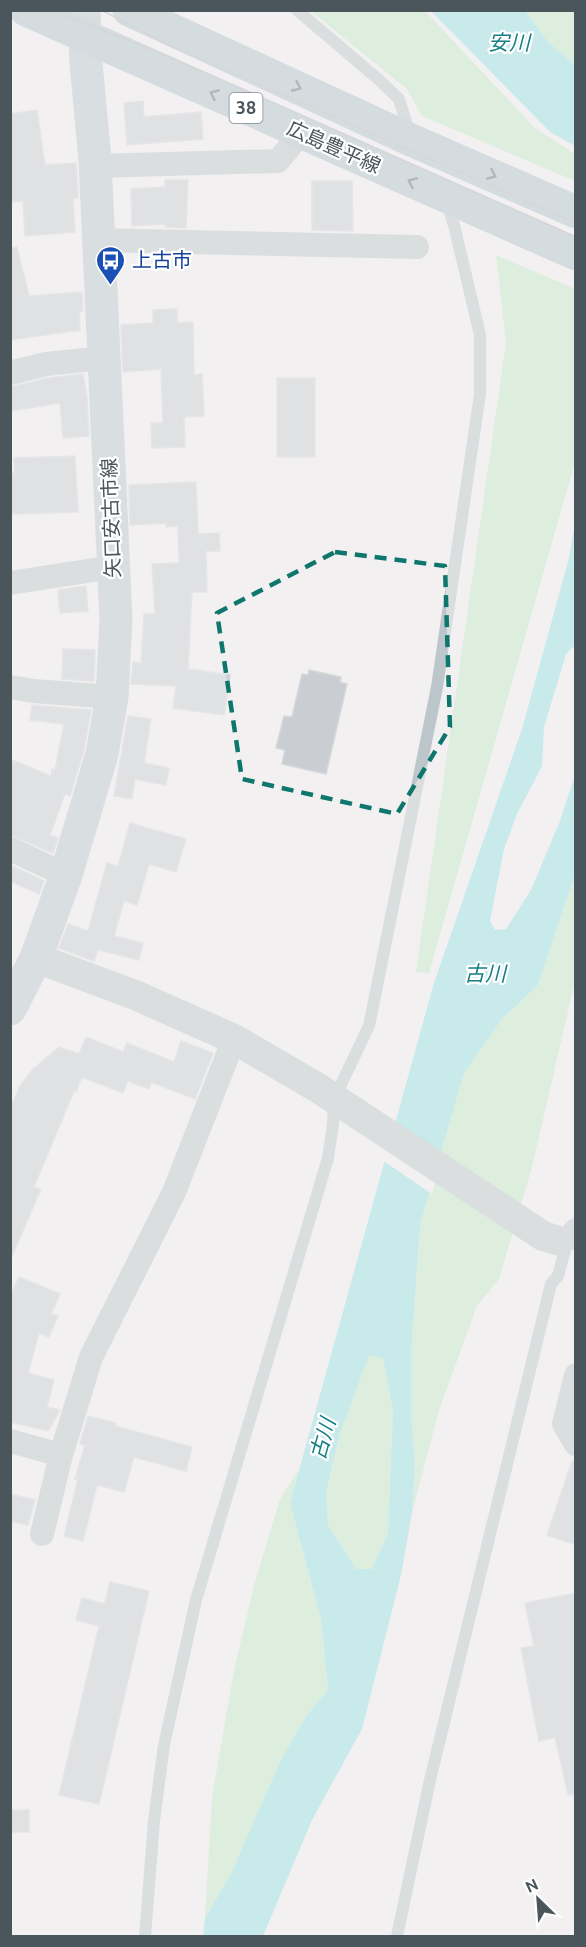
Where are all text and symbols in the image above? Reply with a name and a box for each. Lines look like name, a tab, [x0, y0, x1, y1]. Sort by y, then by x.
water label: 安川	[488, 30, 532, 54]
one-way arrow	[291, 80, 302, 92]
one-way arrow	[210, 90, 221, 102]
road number: 38	[230, 93, 262, 123]
street label: 広島豊平線	[284, 116, 385, 177]
one-way arrow	[486, 168, 497, 180]
one-way arrow	[407, 177, 418, 189]
bus stop icon: 上古市	[95, 244, 127, 286]
place label: 上古市	[132, 248, 192, 271]
street label: 矢口安古市線	[97, 458, 124, 578]
water label: 古川	[464, 961, 508, 985]
water label: 古川	[305, 1413, 340, 1462]
north arrow	[508, 1869, 568, 1929]
text: N	[522, 1875, 541, 1896]

